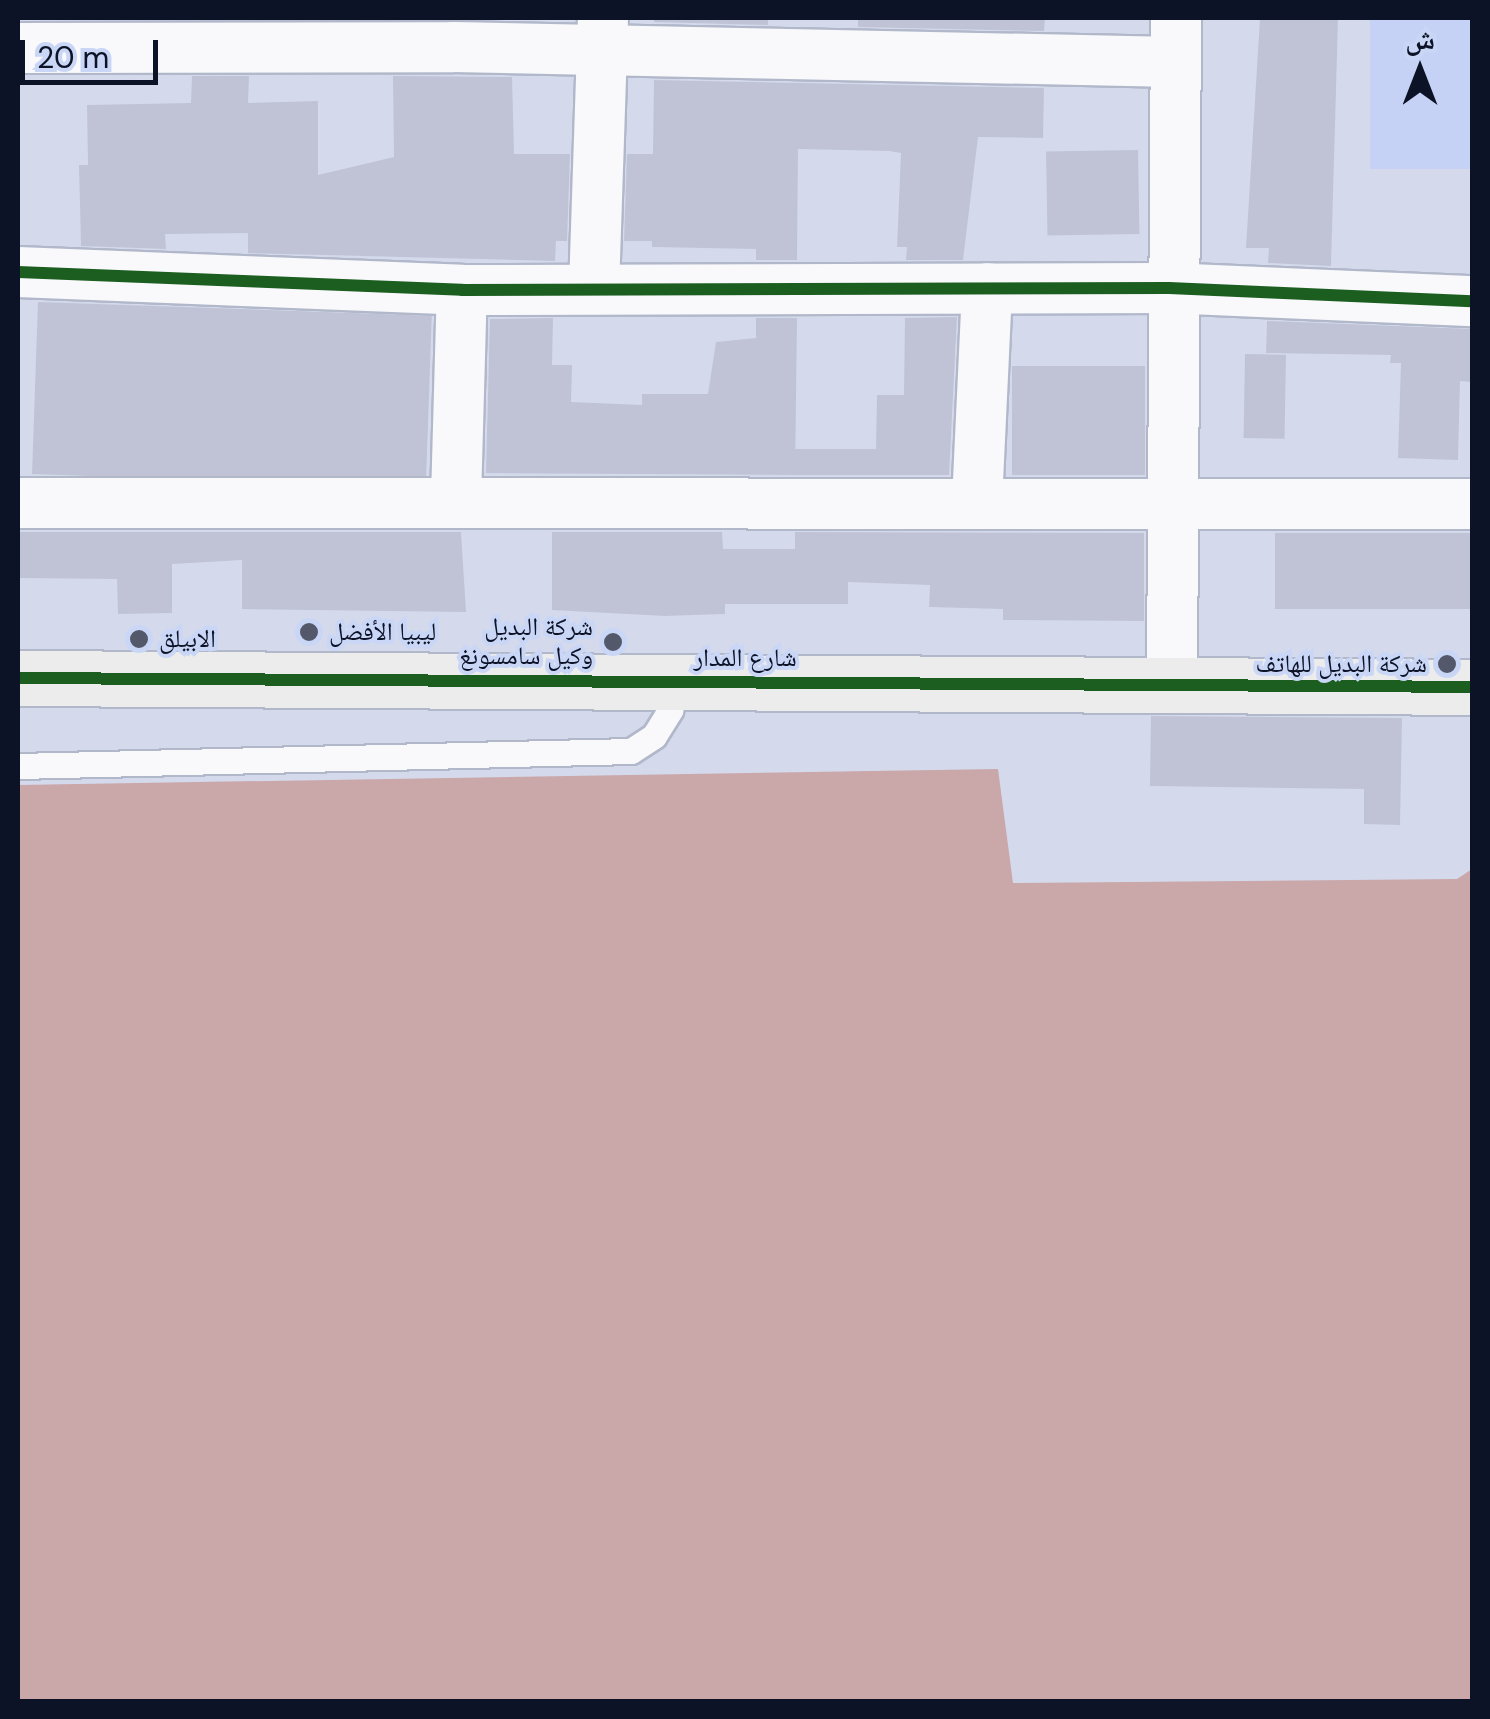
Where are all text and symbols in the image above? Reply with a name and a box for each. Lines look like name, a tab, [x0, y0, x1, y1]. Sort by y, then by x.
scale bar	[25, 20, 162, 82]
north arrow	[1370, 20, 1470, 120]
text: ش	[1405, 21, 1435, 58]
text: 20 m	[37, 38, 109, 77]
place label: شركة البديل وكيل سامسونغ	[459, 613, 593, 672]
place label: ليبيا الأفضل	[329, 617, 436, 647]
marker: ليبيا الأفضل	[298, 621, 320, 643]
place label: الابيلق	[159, 624, 216, 654]
marker: الابيلق	[128, 628, 150, 650]
marker: شركة البديل وكيل سامسونغ	[602, 631, 624, 653]
street label: شارع المدار	[693, 643, 797, 673]
place label: شركة البديل للهاتف	[1255, 649, 1427, 679]
marker: شركة البديل للهاتف	[1436, 653, 1458, 675]

